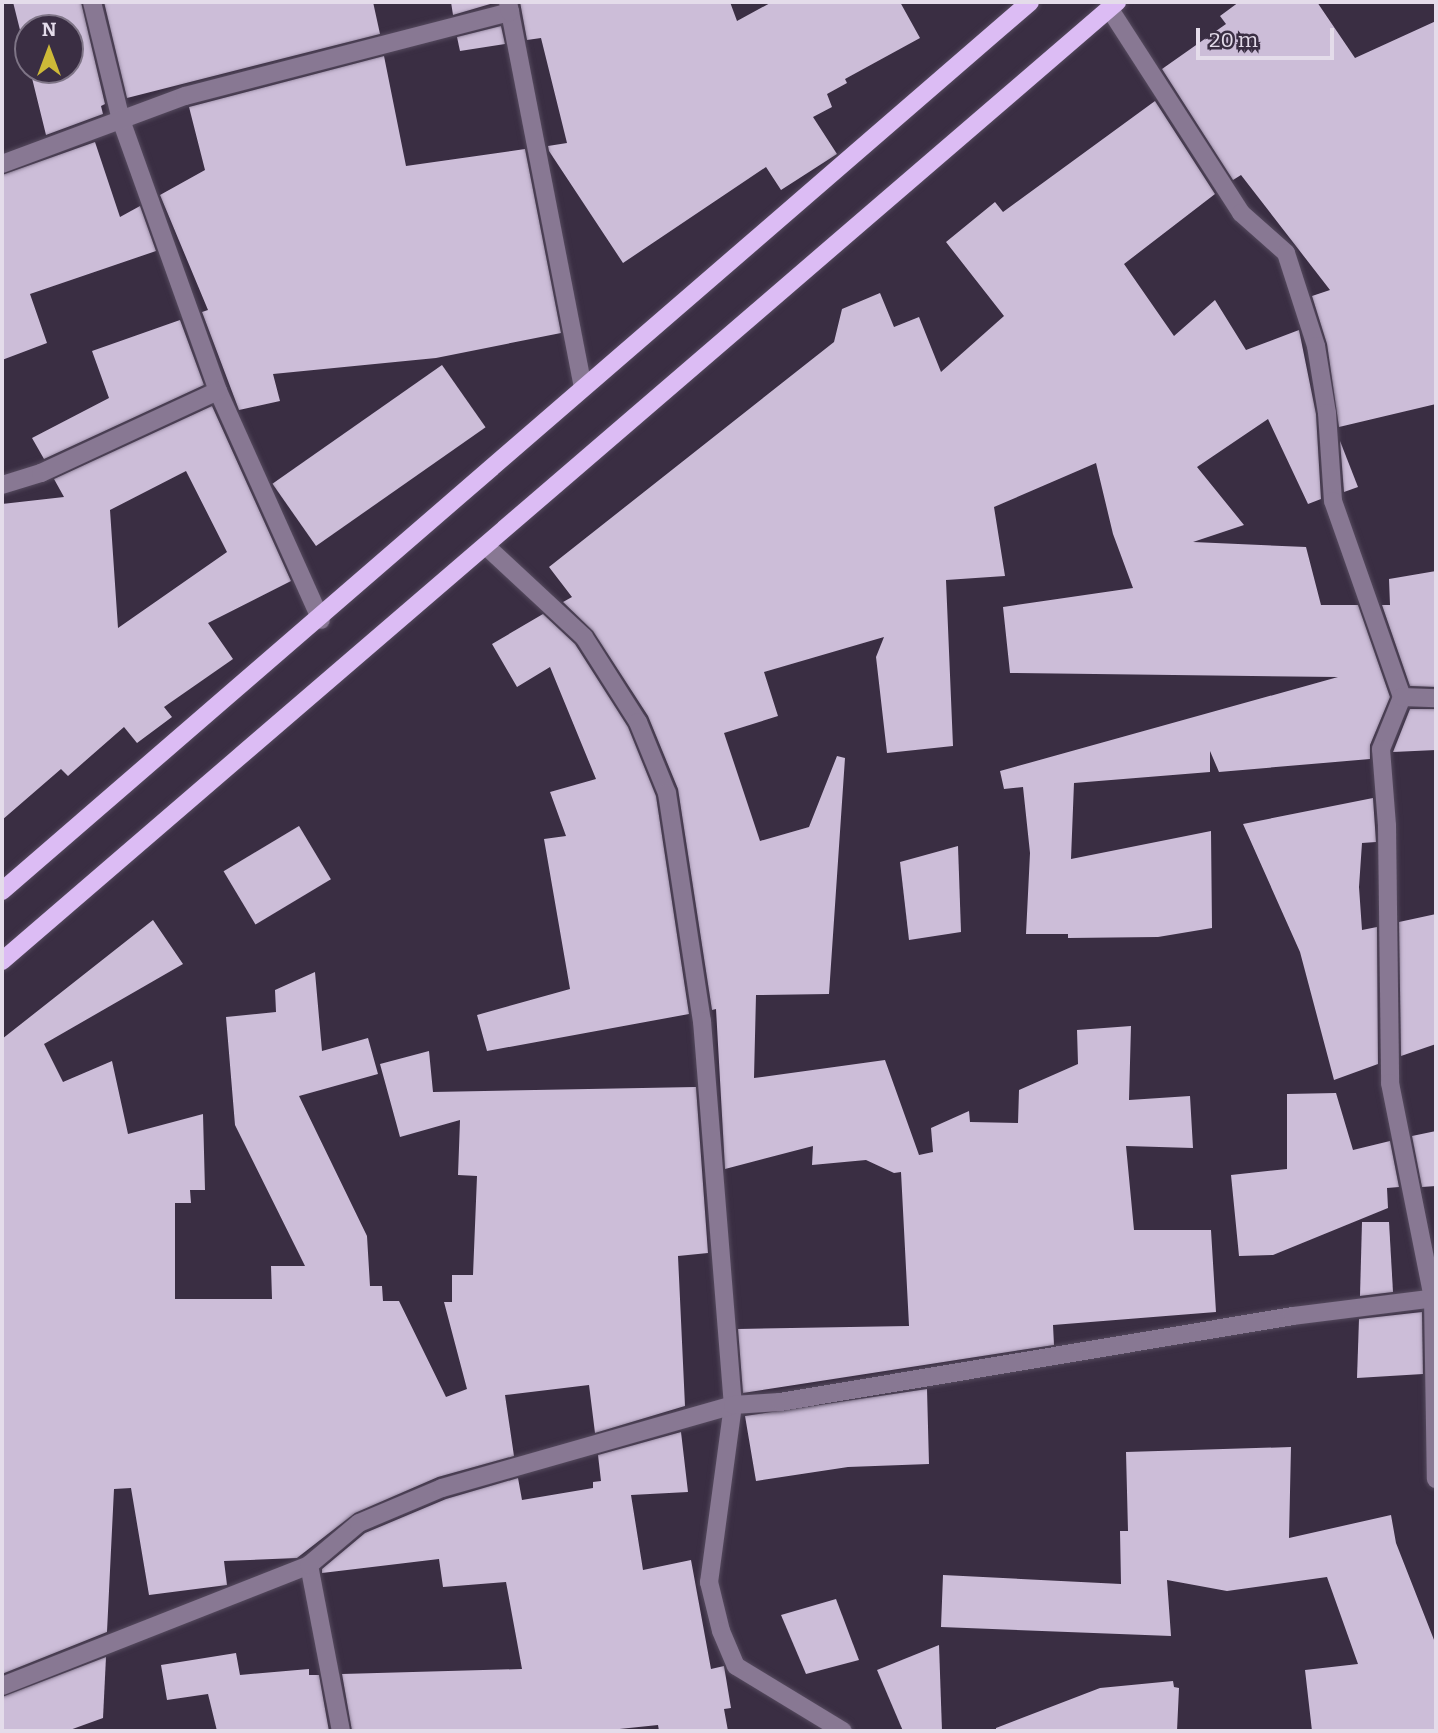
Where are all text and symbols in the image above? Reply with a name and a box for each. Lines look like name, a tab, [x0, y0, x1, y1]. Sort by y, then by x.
north arrow	[14, 14, 84, 84]
scale bar	[1200, 14, 1338, 58]
text: N	[42, 18, 56, 41]
text: 20 m	[1209, 27, 1258, 53]

